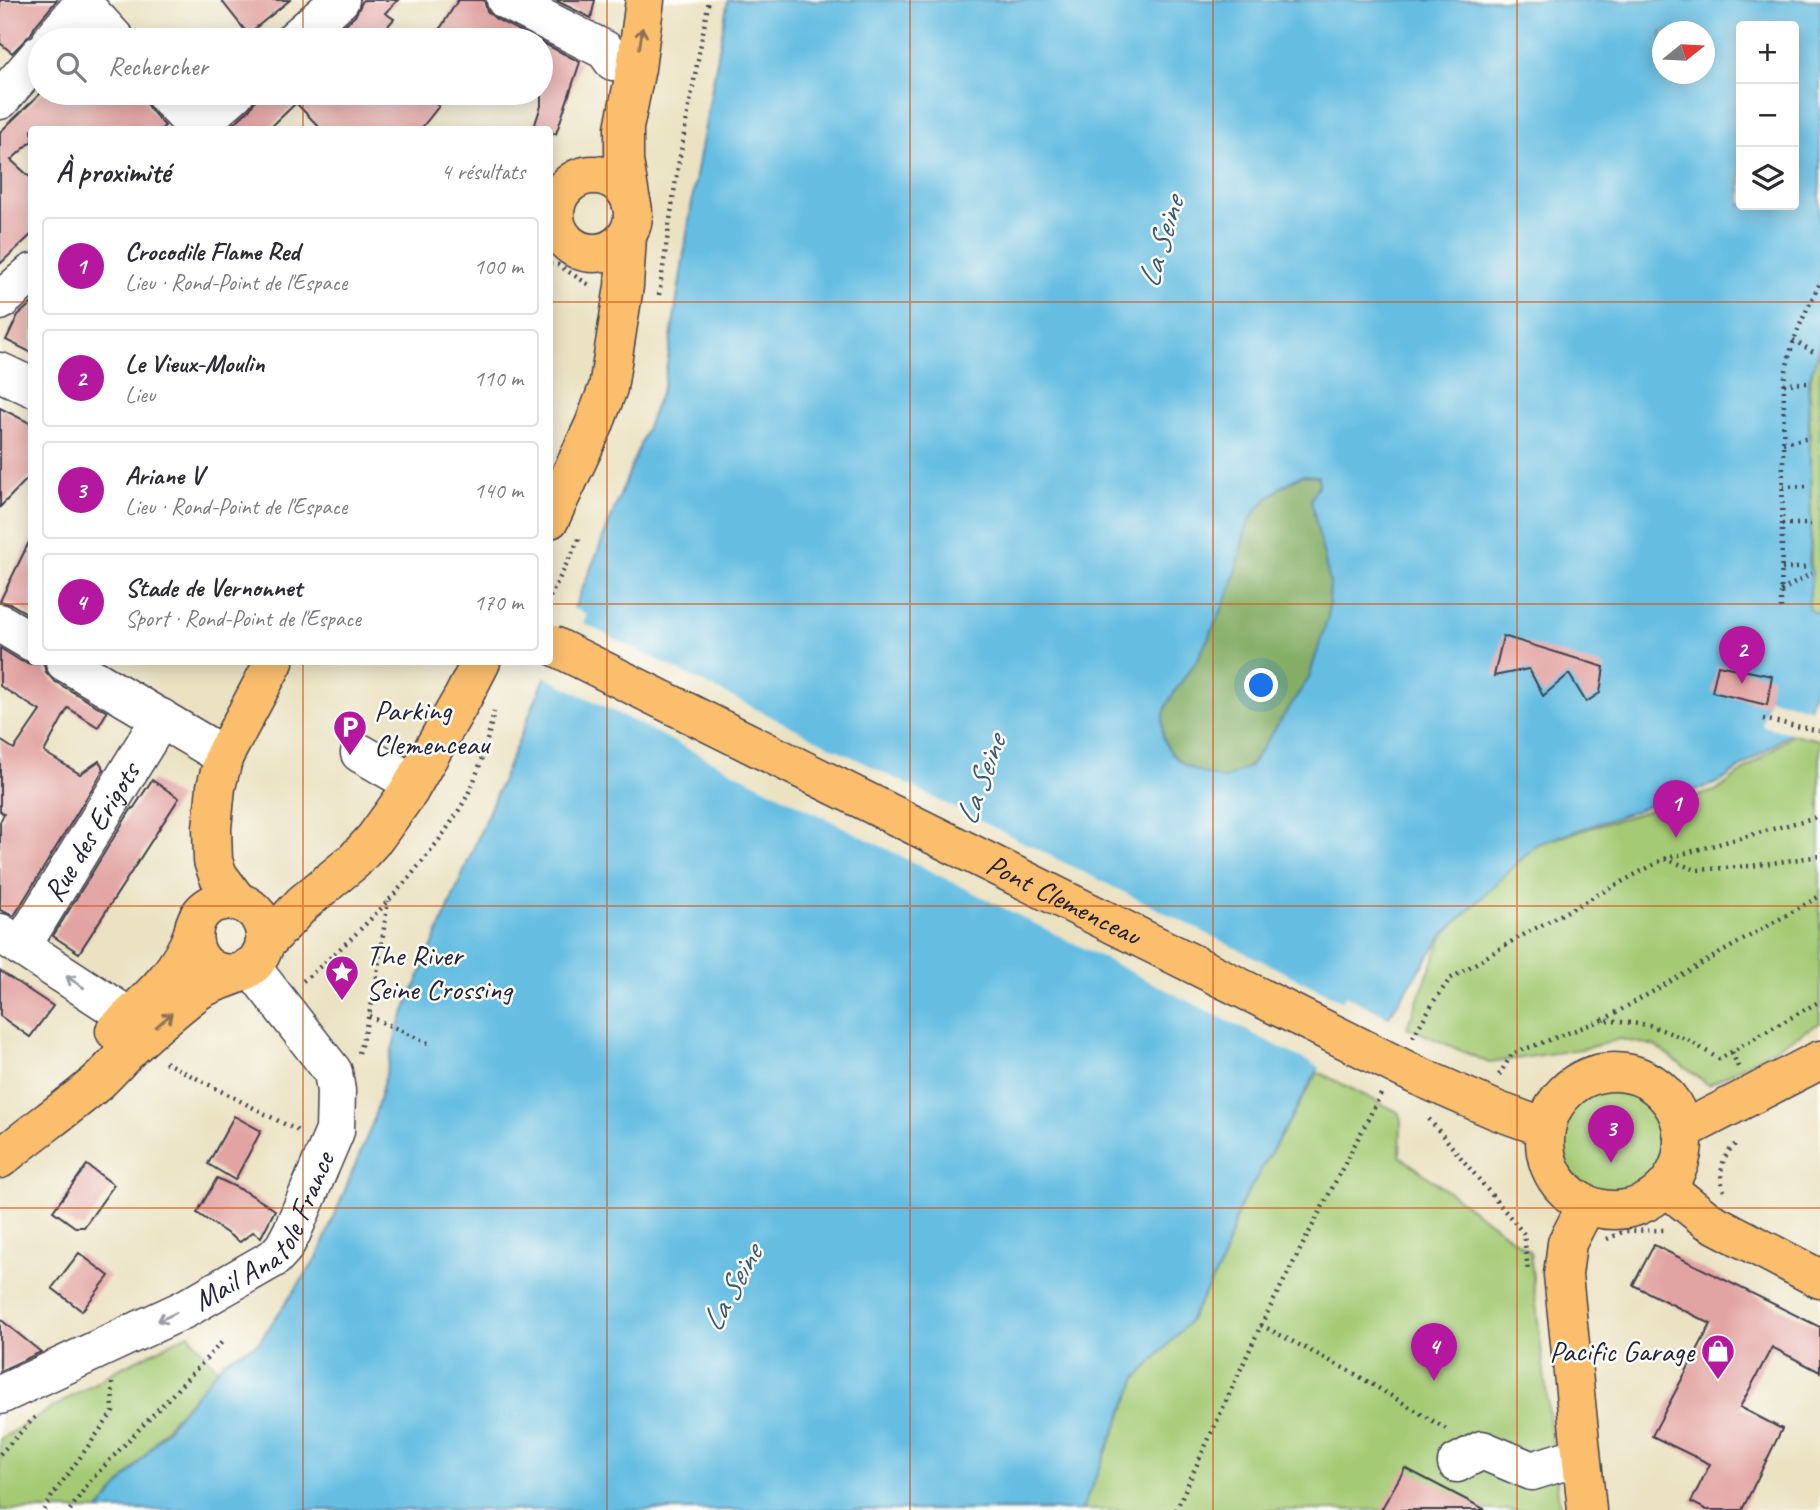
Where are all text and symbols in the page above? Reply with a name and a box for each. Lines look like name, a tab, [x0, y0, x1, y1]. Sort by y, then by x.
north arrow	[1652, 21, 1715, 84]
map controls	[1736, 21, 1799, 210]
button: +	[1736, 21, 1799, 84]
one-way arrow	[635, 27, 648, 50]
search box	[28, 28, 553, 105]
icon: search	[52, 48, 90, 86]
text: Rechercher	[108, 50, 208, 83]
button: −	[1736, 84, 1799, 147]
button: layers	[1736, 147, 1799, 210]
text: À proximité	[56, 153, 170, 191]
text: 4 résultats	[441, 157, 525, 186]
water label: La Seine	[1127, 188, 1195, 292]
text: Crocodile Flame Red	[125, 235, 299, 268]
text: 1	[76, 252, 86, 281]
text: 100 m	[474, 252, 523, 281]
text: Lieu · Rond-Point de l'Espace	[125, 268, 347, 297]
text: Le Vieux-Moulin	[125, 347, 265, 380]
text: 2	[76, 364, 86, 393]
text: 110 m	[474, 364, 523, 393]
text: Lieu	[125, 380, 155, 409]
text: Ariane V	[125, 459, 203, 492]
text: 3	[76, 476, 86, 505]
text: 140 m	[474, 476, 523, 505]
text: Lieu · Rond-Point de l'Espace	[125, 492, 347, 521]
text: Stade de Vernonnet	[125, 571, 302, 604]
text: 4	[76, 588, 86, 617]
text: 170 m	[474, 588, 523, 617]
text: Sport · Rond-Point de l'Espace	[125, 604, 361, 633]
pin: 2	[1719, 626, 1765, 684]
your location	[1244, 668, 1278, 702]
place label: Parking Clemenceau	[374, 691, 491, 763]
parking icon: Parking Clemenceau	[331, 708, 369, 757]
water label: La Seine	[945, 726, 1017, 830]
street label: Rue des Erigots	[34, 753, 150, 908]
pin: 1	[1653, 780, 1699, 838]
street label: Pont Clemenceau	[980, 845, 1149, 955]
place label: The River Seine Crossing	[366, 936, 514, 1008]
place icon: The River Seine Crossing	[323, 953, 361, 1002]
one-way arrow	[66, 974, 85, 989]
one-way arrow	[154, 1012, 172, 1028]
pin: 3	[1588, 1105, 1634, 1163]
street label: Mail Anatole France	[186, 1144, 344, 1319]
water label: La Seine	[691, 1234, 774, 1338]
one-way arrow	[157, 1311, 178, 1325]
pin: 4	[1411, 1323, 1457, 1381]
place label: Pacific Garage	[1549, 1332, 1696, 1370]
shop icon: Pacific Garage	[1699, 1332, 1737, 1381]

